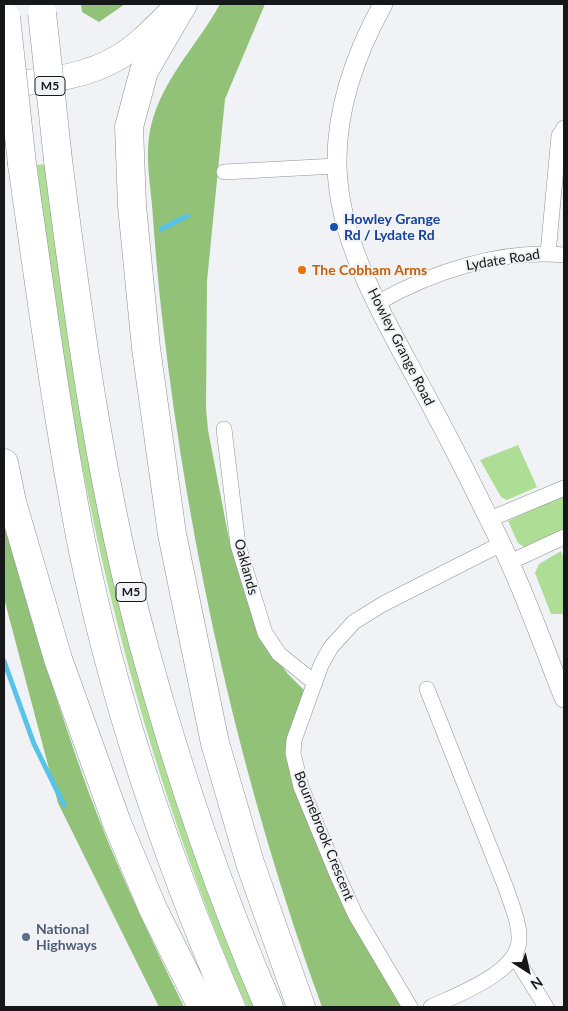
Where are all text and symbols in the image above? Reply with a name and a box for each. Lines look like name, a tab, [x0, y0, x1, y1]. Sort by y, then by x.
road number: M5	[35, 76, 65, 95]
place label: Howley Grange Rd / Lydate Rd	[344, 211, 440, 243]
marker: Howley Grange Rd / Lydate Rd	[328, 221, 340, 233]
street label: Lydate Road	[465, 246, 541, 274]
place label: The Cobham Arms	[312, 262, 427, 278]
marker: The Cobham Arms	[296, 264, 308, 276]
street label: Howley Grange Road	[364, 285, 438, 409]
street label: Oaklands	[231, 537, 261, 597]
road number: M5	[116, 582, 146, 602]
street label: Bournebrook Crescent	[290, 769, 358, 903]
place label: National Highways	[36, 921, 97, 954]
marker: National Highways	[20, 931, 32, 943]
north arrow	[503, 946, 553, 996]
text: N	[528, 974, 546, 994]

